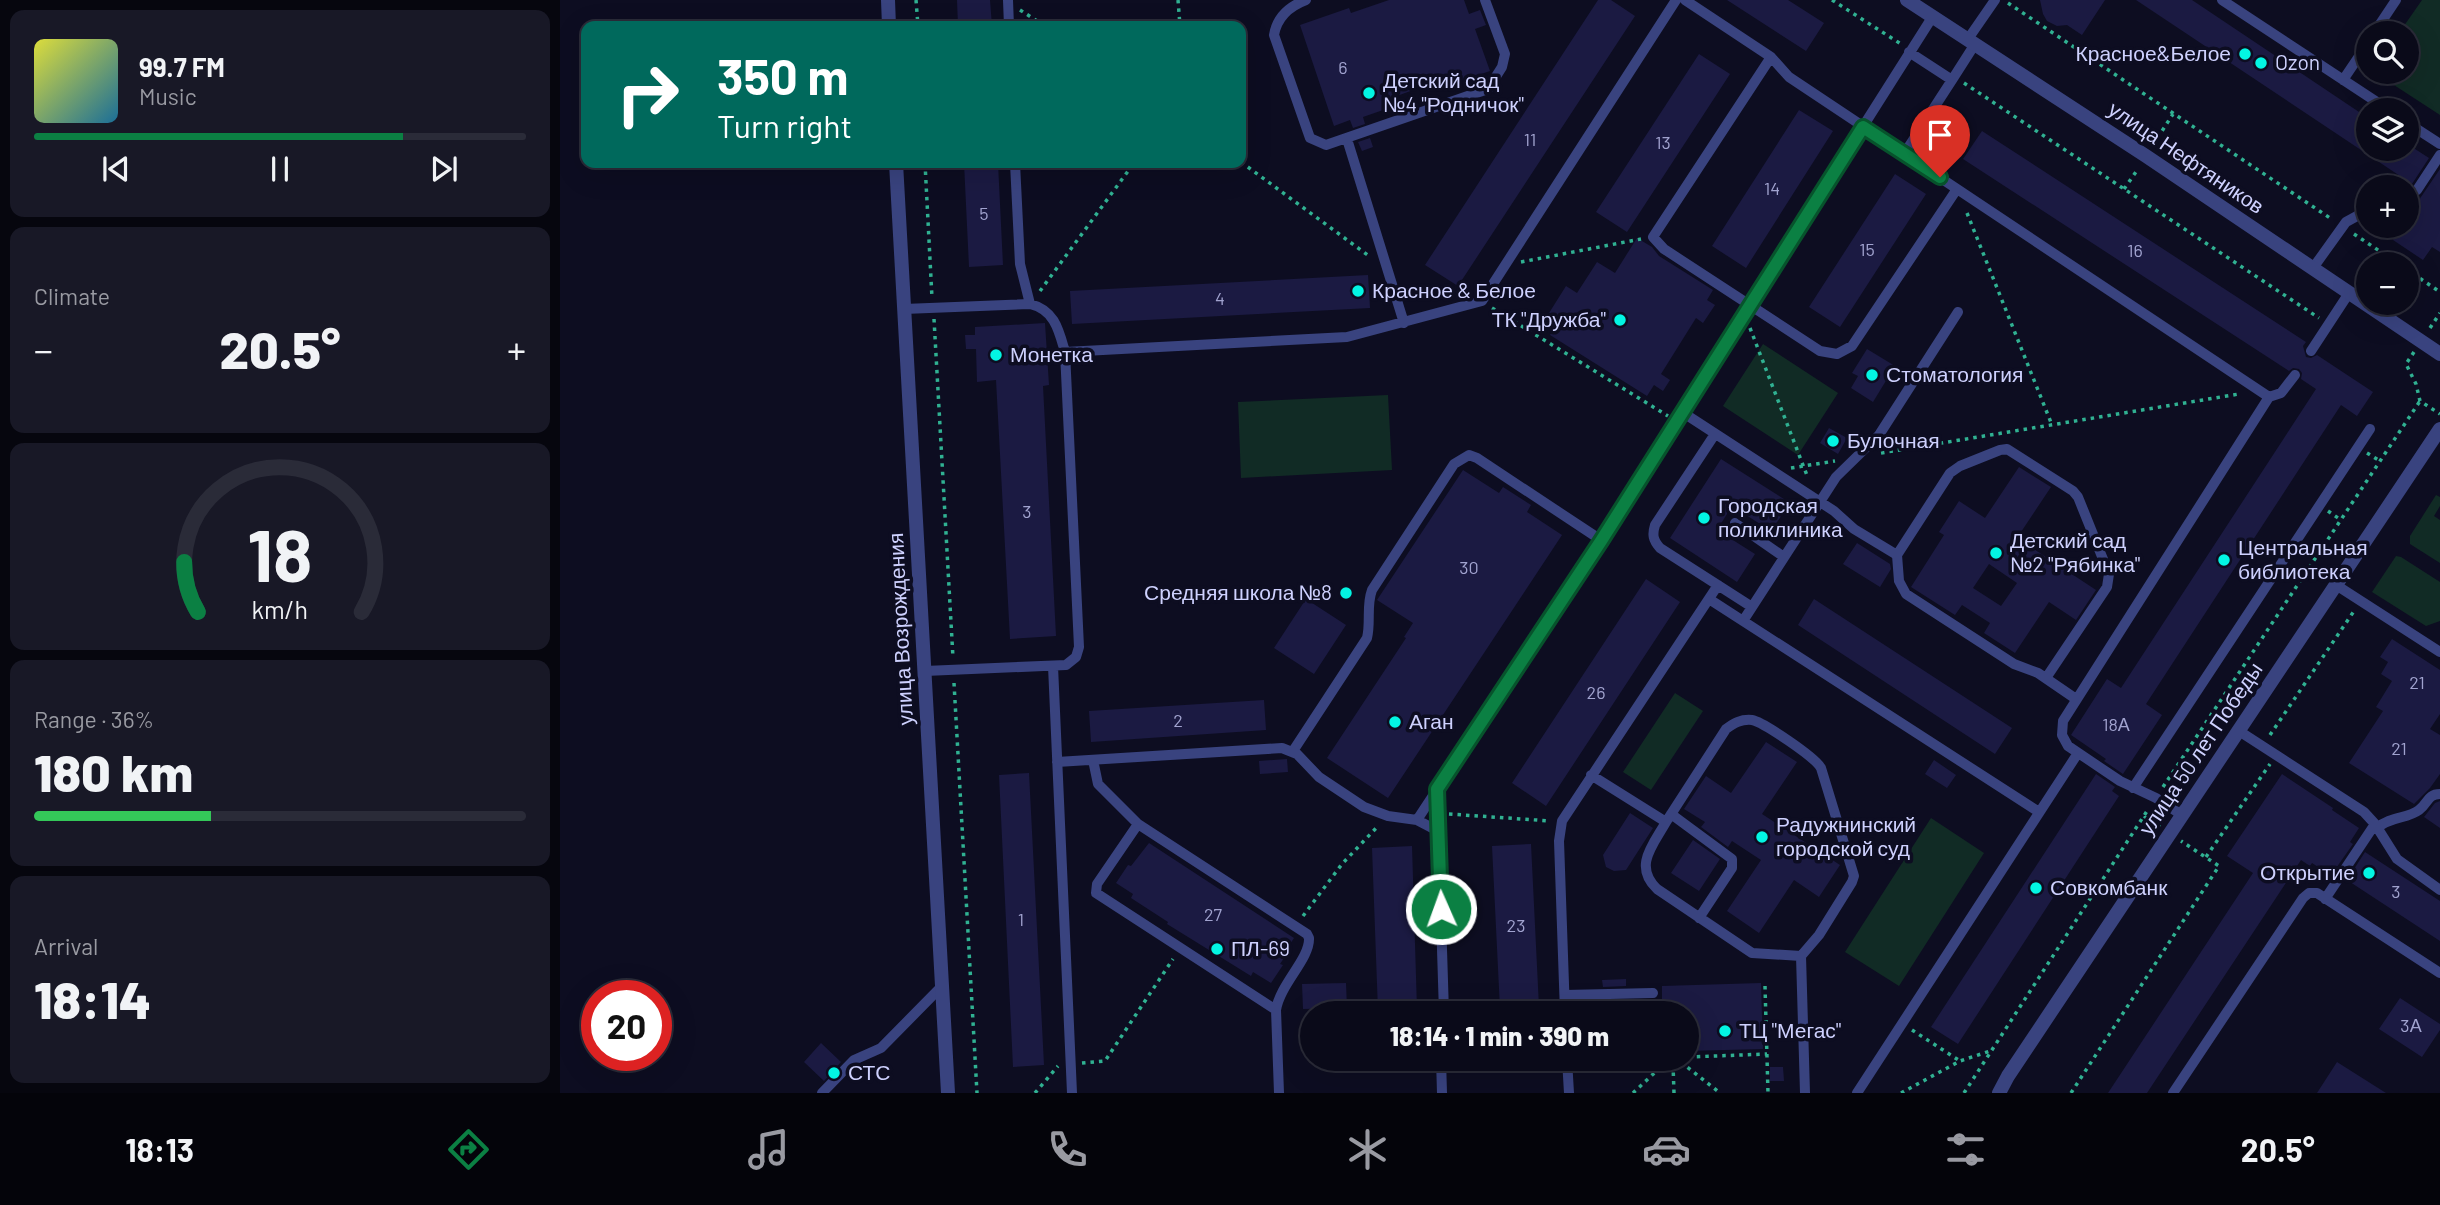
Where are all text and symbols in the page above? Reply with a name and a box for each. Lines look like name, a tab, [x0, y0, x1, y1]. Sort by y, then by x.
map controls	[2356, 21, 2419, 315]
button: search	[2356, 21, 2419, 84]
place label: Красное&Белое	[2076, 40, 2231, 65]
text: 350 m	[717, 46, 849, 105]
marker: Красное&Белое	[2237, 46, 2253, 62]
icon: right	[602, 49, 693, 140]
place label: Ozon	[2275, 49, 2320, 74]
text: 99.7 FM	[139, 51, 225, 82]
marker: Ozon	[2253, 55, 2269, 71]
house number: 6	[1338, 56, 1348, 78]
place label: Детский сад №4 "Родничок"	[1383, 67, 1524, 116]
text: Music	[139, 82, 197, 110]
marker: Детский сад №4 "Родничок"	[1361, 85, 1377, 101]
street label: улица Нефтяников	[2104, 95, 2269, 218]
button: layers	[2356, 98, 2419, 161]
pin	[1910, 105, 1970, 177]
text: Turn right	[717, 106, 852, 144]
icon: arrive	[1921, 116, 1959, 154]
house number: 11	[1524, 128, 1536, 150]
house number: 13	[1655, 131, 1671, 153]
icon: previous	[97, 150, 135, 188]
icon: pause	[261, 150, 299, 188]
icon: next	[425, 150, 463, 188]
button: +	[2356, 175, 2419, 238]
house number: 14	[1764, 177, 1780, 199]
house number: 5	[979, 202, 989, 224]
house number: 15	[1859, 238, 1875, 260]
house number: 16	[2127, 239, 2143, 261]
button: −	[2356, 252, 2419, 315]
place label: Красное & Белое	[1372, 277, 1536, 302]
text: Climate	[34, 282, 110, 310]
marker: Красное & Белое	[1350, 283, 1366, 299]
house number: 4	[1215, 287, 1225, 309]
place label: ТК "Дружба"	[1492, 306, 1606, 331]
marker: ТК "Дружба"	[1612, 312, 1628, 328]
text: 20.5°	[219, 317, 341, 379]
text: −	[34, 326, 53, 372]
text: +	[507, 326, 526, 372]
place label: Монетка	[1010, 341, 1093, 366]
marker: Монетка	[988, 347, 1004, 363]
place label: Стоматология	[1886, 361, 2023, 386]
marker: Стоматология	[1864, 367, 1880, 383]
place label: Булочная	[1847, 427, 1940, 452]
marker: Булочная	[1825, 433, 1841, 449]
place label: Городская поликлиника	[1718, 492, 1843, 541]
house number: 3	[1022, 500, 1032, 522]
text: 18	[247, 510, 313, 598]
marker: Городская поликлиника	[1696, 510, 1712, 526]
place label: Детский сад №2 "Рябинка"	[2010, 527, 2140, 576]
street label: улица Возрождения	[882, 532, 917, 726]
place label: Центральная библиотека	[2238, 534, 2368, 583]
marker: Детский сад №2 "Рябинка"	[1988, 545, 2004, 561]
marker: Центральная библиотека	[2216, 552, 2232, 568]
house number: 30	[1459, 556, 1479, 578]
place label: Средняя школа №8	[1144, 579, 1332, 604]
marker: Средняя школа №8	[1338, 585, 1354, 601]
text: km/h	[252, 594, 308, 624]
street label: улица 50 лет Победы	[2133, 657, 2267, 839]
house number: 21	[2409, 671, 2425, 693]
house number: 26	[1587, 681, 1605, 703]
text: Range · 36%	[34, 705, 154, 733]
place label: Аган	[1409, 708, 1453, 733]
house number: 2	[1173, 709, 1183, 731]
house number: 18А	[2102, 713, 2130, 735]
marker: Аган	[1387, 714, 1403, 730]
house number: 21	[2391, 737, 2407, 759]
text: 180 km	[34, 740, 193, 802]
place label: Радужнинский городской суд	[1776, 811, 1916, 860]
marker: Радужнинский городской суд	[1754, 829, 1770, 845]
place label: Открытие	[2260, 859, 2355, 884]
marker: Открытие	[2361, 865, 2377, 881]
position arrow	[1404, 872, 1478, 946]
place label: Совкомбанк	[2050, 874, 2168, 899]
marker: Совкомбанк	[2028, 880, 2044, 896]
house number: 3	[2391, 880, 2401, 902]
house number: 27	[1204, 903, 1223, 925]
house number: 1	[1018, 908, 1024, 930]
house number: 23	[1507, 914, 1525, 936]
text: Arrival	[34, 932, 98, 960]
place label: ПЛ-69	[1231, 935, 1290, 960]
marker: ПЛ-69	[1209, 941, 1225, 957]
text: 18:14	[34, 967, 151, 1029]
speed limit sign: 20	[581, 980, 672, 1071]
house number: 3А	[2400, 1014, 2422, 1036]
place label: ТЦ "Мегас"	[1739, 1017, 1841, 1042]
text: 18:14 · 1 min · 390 m	[1390, 1020, 1609, 1051]
marker: ТЦ "Мегас"	[1717, 1023, 1733, 1039]
place label: СТС	[848, 1059, 890, 1084]
marker: СТС	[826, 1065, 842, 1081]
icon: directions	[444, 1125, 493, 1174]
icon: music	[744, 1125, 793, 1174]
icon: phone	[1043, 1125, 1092, 1174]
icon: climate	[1343, 1125, 1392, 1174]
icon: car	[1642, 1125, 1691, 1174]
icon: filters	[1941, 1125, 1990, 1174]
text: 18:13	[125, 1130, 194, 1168]
text: 20.5°	[2241, 1130, 2315, 1168]

